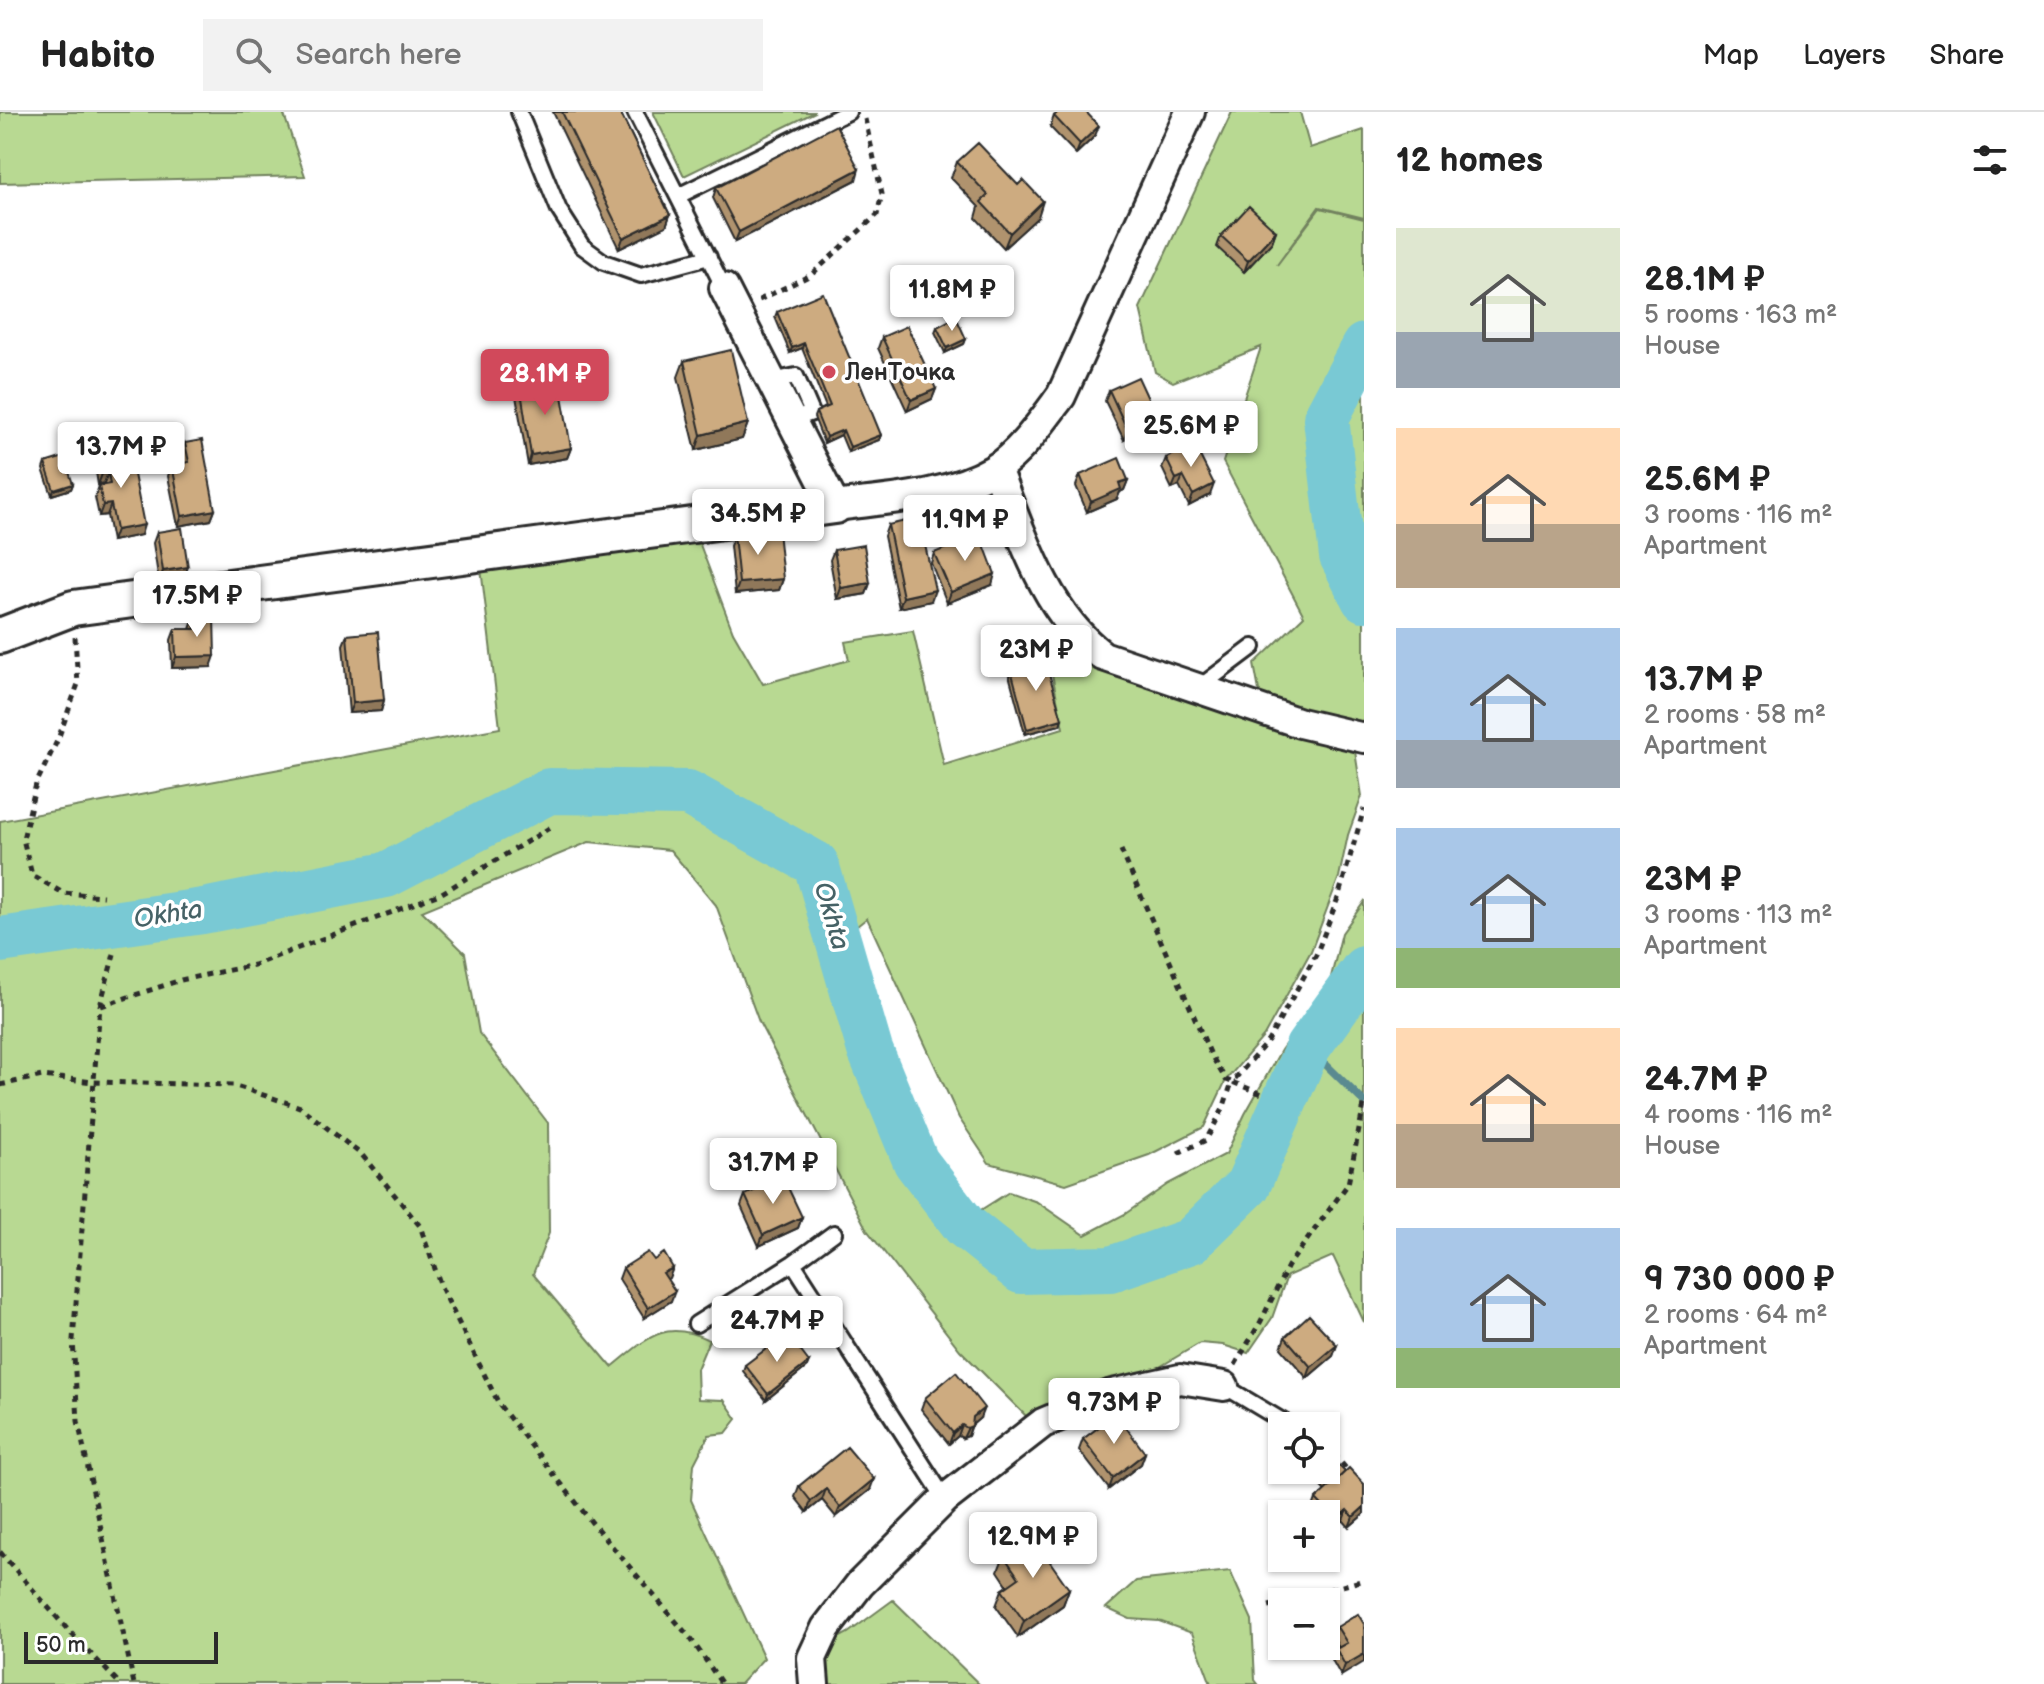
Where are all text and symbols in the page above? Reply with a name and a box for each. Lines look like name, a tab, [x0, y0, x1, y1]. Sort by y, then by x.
search box	[203, 19, 763, 91]
text: Habito	[40, 33, 155, 78]
icon: search	[231, 33, 275, 77]
text: Search here	[295, 37, 462, 73]
text: Map	[1703, 39, 1759, 72]
text: Layers	[1803, 39, 1886, 72]
text: Share	[1930, 39, 2004, 72]
icon: filters	[1968, 138, 2012, 182]
text: 12 homes	[1396, 140, 1543, 181]
text: 28.1M ₽	[1644, 259, 1765, 300]
icon: home	[1460, 260, 1556, 356]
pin: 11.8M ₽	[878, 265, 1026, 333]
text: 11.8M ₽	[908, 275, 996, 306]
text: 5 rooms · 163 m²	[1644, 300, 1837, 331]
text: House	[1644, 331, 1720, 362]
pin: 28.1M ₽	[471, 349, 619, 417]
place label: ЛенТочка	[844, 358, 956, 387]
text: 28.1M ₽	[499, 359, 591, 390]
marker: ЛенТочка	[820, 363, 838, 381]
pin: 25.6M ₽	[1117, 401, 1265, 469]
text: 25.6M ₽	[1143, 411, 1239, 442]
pin: 13.7M ₽	[47, 422, 195, 490]
text: 13.7M ₽	[76, 432, 166, 463]
text: 25.6M ₽	[1644, 459, 1770, 500]
icon: home	[1460, 460, 1556, 556]
pin: 34.5M ₽	[684, 489, 832, 557]
pin: 11.9M ₽	[891, 495, 1039, 563]
text: 34.5M ₽	[710, 499, 806, 530]
text: 3 rooms · 116 m²	[1644, 500, 1833, 531]
text: 11.9M ₽	[921, 505, 1009, 536]
text: Apartment	[1644, 531, 1767, 562]
pin: 17.5M ₽	[123, 571, 271, 639]
text: 17.5M ₽	[152, 581, 242, 612]
pin: 23M ₽	[980, 625, 1092, 693]
text: 23M ₽	[999, 635, 1073, 666]
text: 13.7M ₽	[1644, 659, 1763, 700]
icon: home	[1460, 660, 1556, 756]
text: 2 rooms · 58 m²	[1644, 700, 1826, 731]
text: Apartment	[1644, 731, 1767, 762]
text: 23M ₽	[1644, 859, 1742, 900]
icon: home	[1460, 860, 1556, 956]
water label: Okhta	[807, 878, 855, 954]
water label: Okhta	[131, 894, 205, 936]
text: 3 rooms · 113 m²	[1644, 900, 1833, 931]
text: Apartment	[1644, 931, 1767, 962]
text: 24.7M ₽	[1644, 1059, 1768, 1100]
icon: home	[1460, 1060, 1556, 1156]
text: 4 rooms · 116 m²	[1644, 1100, 1832, 1131]
text: House	[1644, 1131, 1720, 1162]
pin: 31.7M ₽	[699, 1138, 847, 1206]
text: 31.7M ₽	[728, 1148, 818, 1179]
text: 9 730 000 ₽	[1644, 1259, 1835, 1300]
icon: home	[1460, 1260, 1556, 1356]
pin: 24.7M ₽	[703, 1296, 851, 1364]
text: 2 rooms · 64 m²	[1644, 1300, 1828, 1331]
text: 24.7M ₽	[730, 1306, 824, 1337]
text: Apartment	[1644, 1331, 1767, 1362]
pin: 9.73M ₽	[1040, 1378, 1188, 1446]
text: 9.73M ₽	[1066, 1388, 1162, 1419]
map controls	[1268, 1412, 1340, 1660]
button: locate	[1268, 1412, 1340, 1484]
button: +	[1268, 1500, 1340, 1572]
pin: 12.9M ₽	[959, 1512, 1107, 1580]
text: 12.9M ₽	[987, 1522, 1079, 1553]
button: −	[1268, 1588, 1340, 1660]
scale bar	[24, 1628, 218, 1664]
text: 50 m	[36, 1632, 86, 1659]

